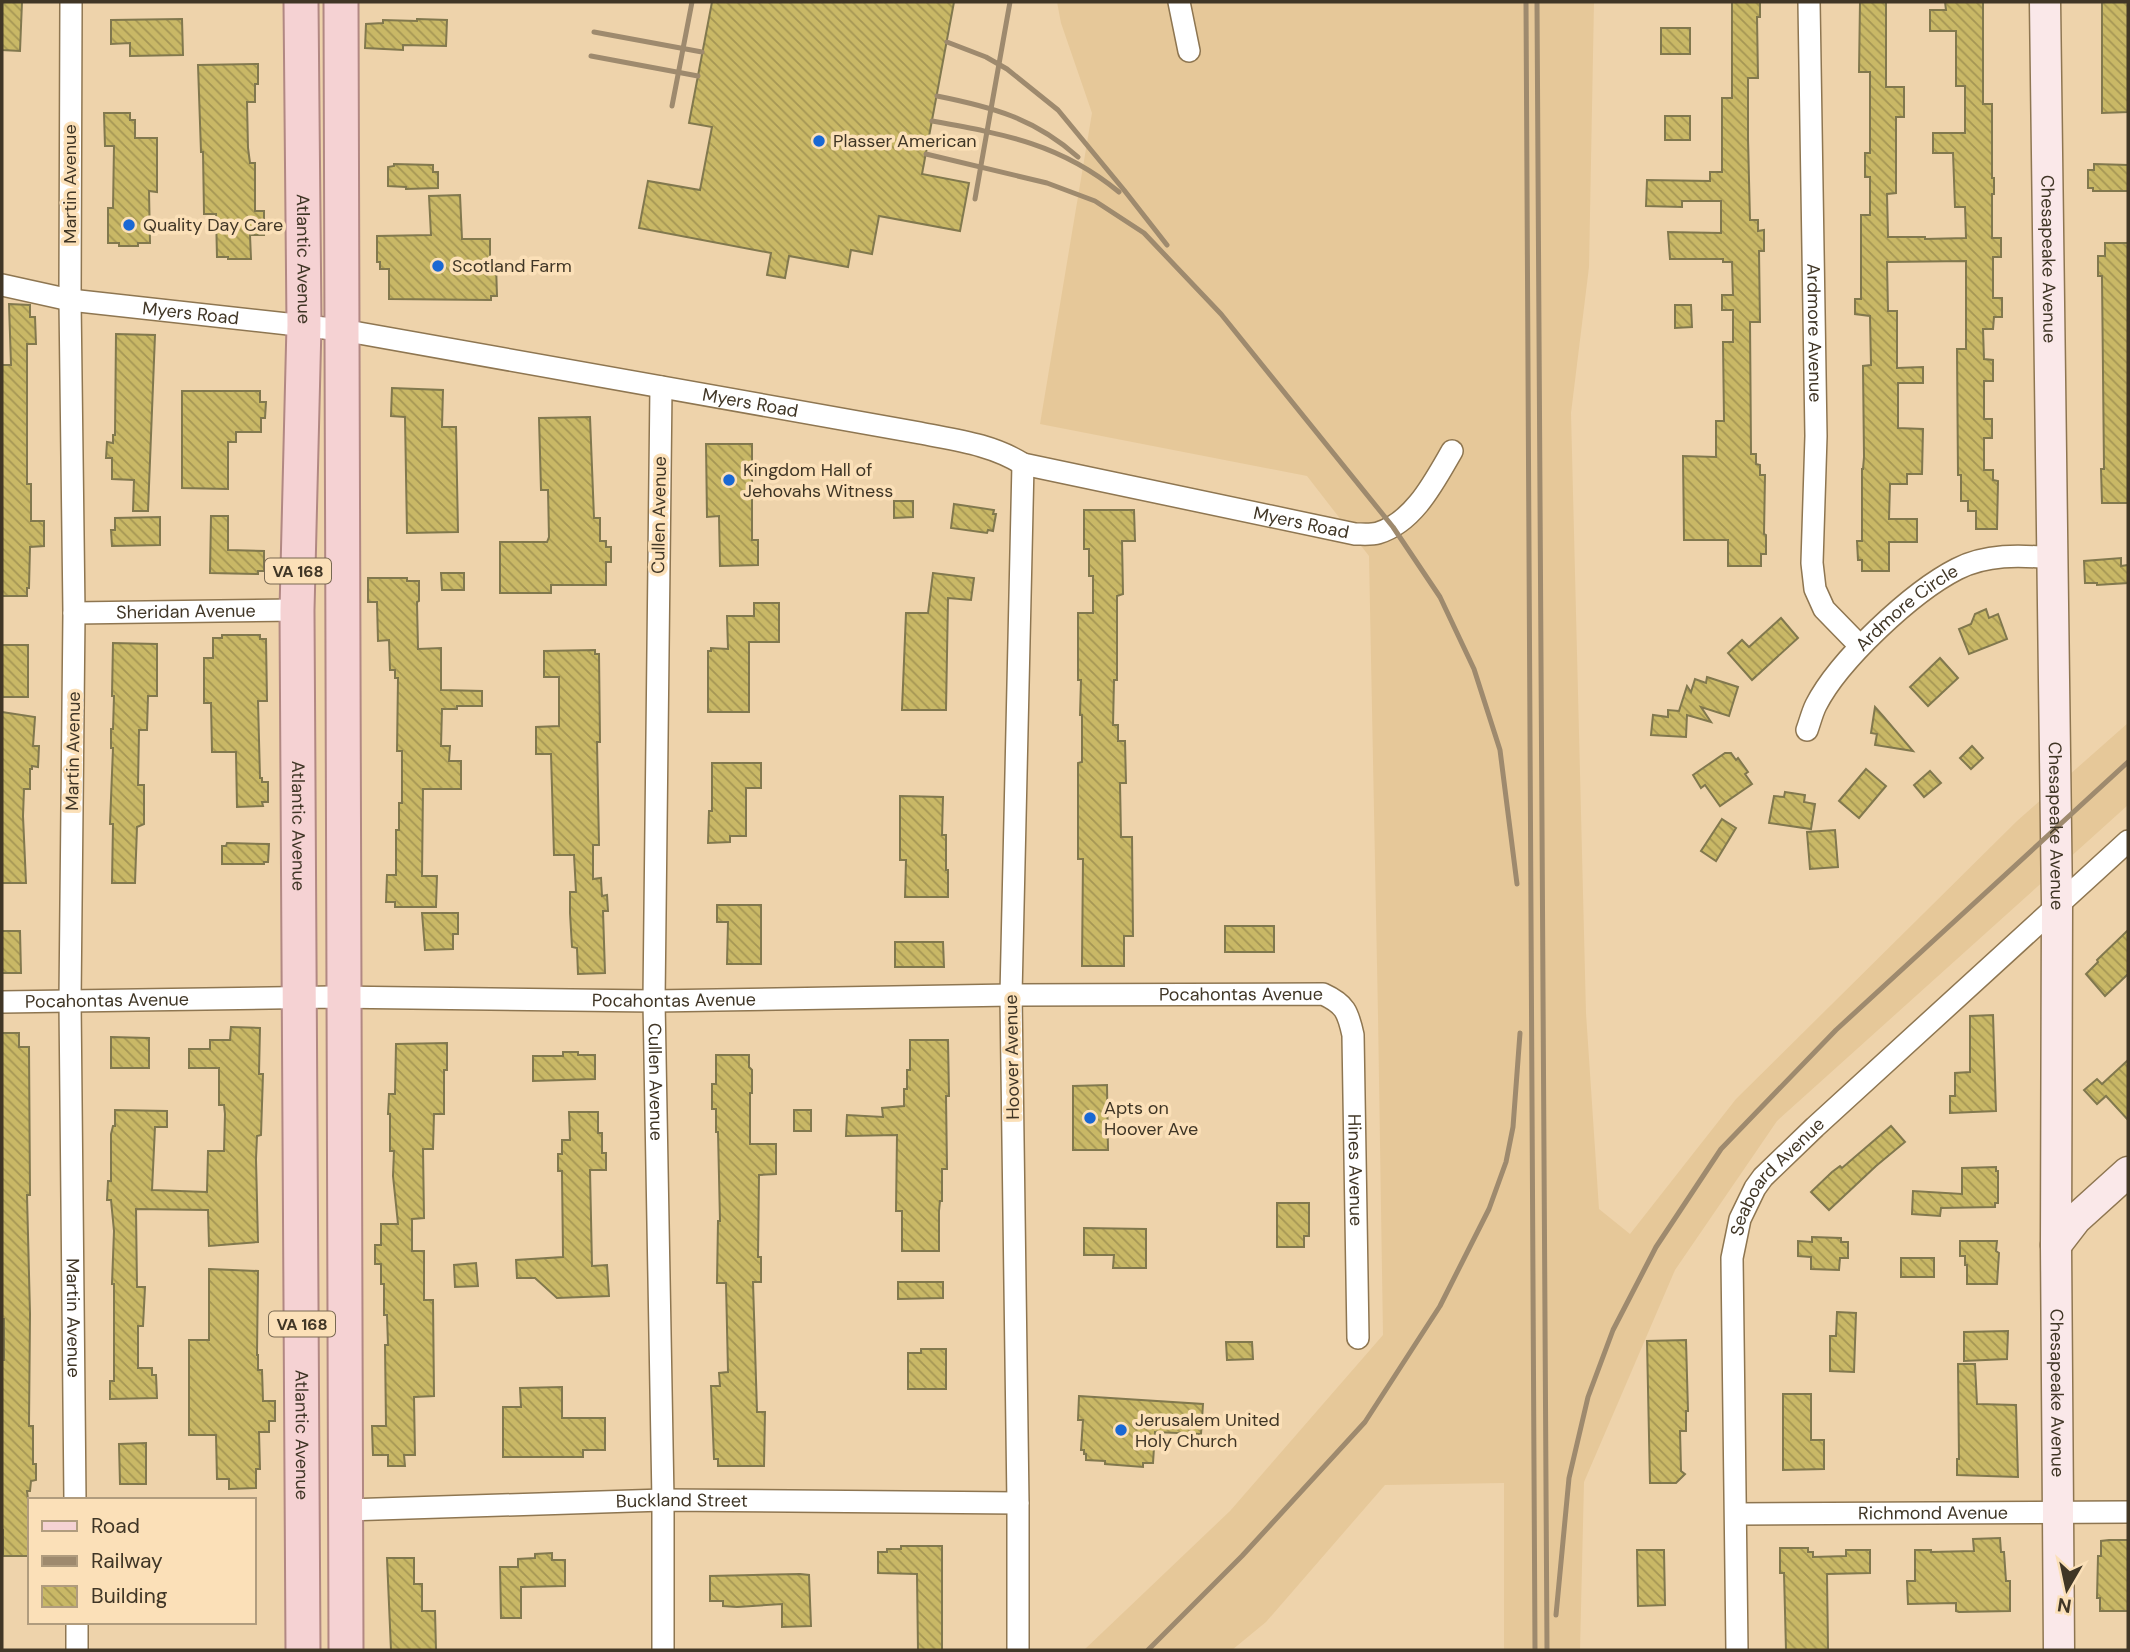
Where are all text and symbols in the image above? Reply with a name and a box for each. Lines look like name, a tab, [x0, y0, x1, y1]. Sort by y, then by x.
street label: Martin Avenue	[58, 124, 82, 244]
place label: Plasser American	[833, 129, 977, 153]
marker: Plasser American	[811, 133, 827, 149]
street label: Chesapeake Avenue	[2035, 175, 2062, 343]
street label: Atlantic Avenue	[291, 194, 316, 324]
place label: Quality Day Care	[143, 213, 283, 237]
marker: Quality Day Care	[121, 217, 137, 233]
place label: Scotland Farm	[452, 254, 572, 278]
marker: Scotland Farm	[430, 258, 446, 274]
street label: Ardmore Avenue	[1801, 263, 1827, 403]
street label: Myers Road	[141, 296, 240, 331]
street label: Myers Road	[700, 382, 800, 423]
street label: Cullen Avenue	[646, 456, 672, 574]
place label: Kingdom Hall of Jehovahs Witness	[743, 458, 893, 503]
marker: Kingdom Hall of Jehovahs Witness	[721, 472, 737, 488]
street label: Myers Road	[1251, 501, 1351, 544]
road number: VA 168	[265, 558, 331, 584]
street label: Ardmore Circle	[1850, 559, 1962, 656]
street label: Sheridan Avenue	[116, 599, 256, 624]
street label: Martin Avenue	[60, 691, 86, 811]
street label: Chesapeake Avenue	[2043, 742, 2069, 910]
street label: Atlantic Avenue	[286, 761, 311, 891]
street label: Pocahontas Avenue	[1159, 982, 1323, 1007]
street label: Pocahontas Avenue	[25, 987, 189, 1014]
street label: Pocahontas Avenue	[592, 987, 756, 1013]
street label: Hoover Avenue	[999, 994, 1025, 1120]
street label: Cullen Avenue	[642, 1023, 669, 1141]
place label: Apts on Hoover Ave	[1104, 1096, 1198, 1141]
marker: Apts on Hoover Ave	[1082, 1110, 1098, 1126]
street label: Seaboard Avenue	[1725, 1112, 1830, 1238]
street label: Hines Avenue	[1342, 1114, 1368, 1226]
street label: Martin Avenue	[61, 1258, 86, 1378]
street label: Chesapeake Avenue	[2044, 1309, 2070, 1477]
road number: VA 168	[269, 1312, 335, 1336]
street label: Atlantic Avenue	[289, 1370, 314, 1500]
place label: Jerusalem United Holy Church	[1135, 1408, 1280, 1453]
marker: Jerusalem United Holy Church	[1113, 1422, 1129, 1438]
street label: Buckland Street	[616, 1488, 748, 1513]
legend	[28, 1498, 256, 1624]
street label: Richmond Avenue	[1858, 1501, 2008, 1525]
text: Road	[91, 1512, 140, 1540]
text: Railway	[91, 1547, 163, 1575]
north arrow	[2032, 1554, 2102, 1624]
text: Building	[91, 1582, 168, 1610]
text: N	[2056, 1592, 2073, 1619]

